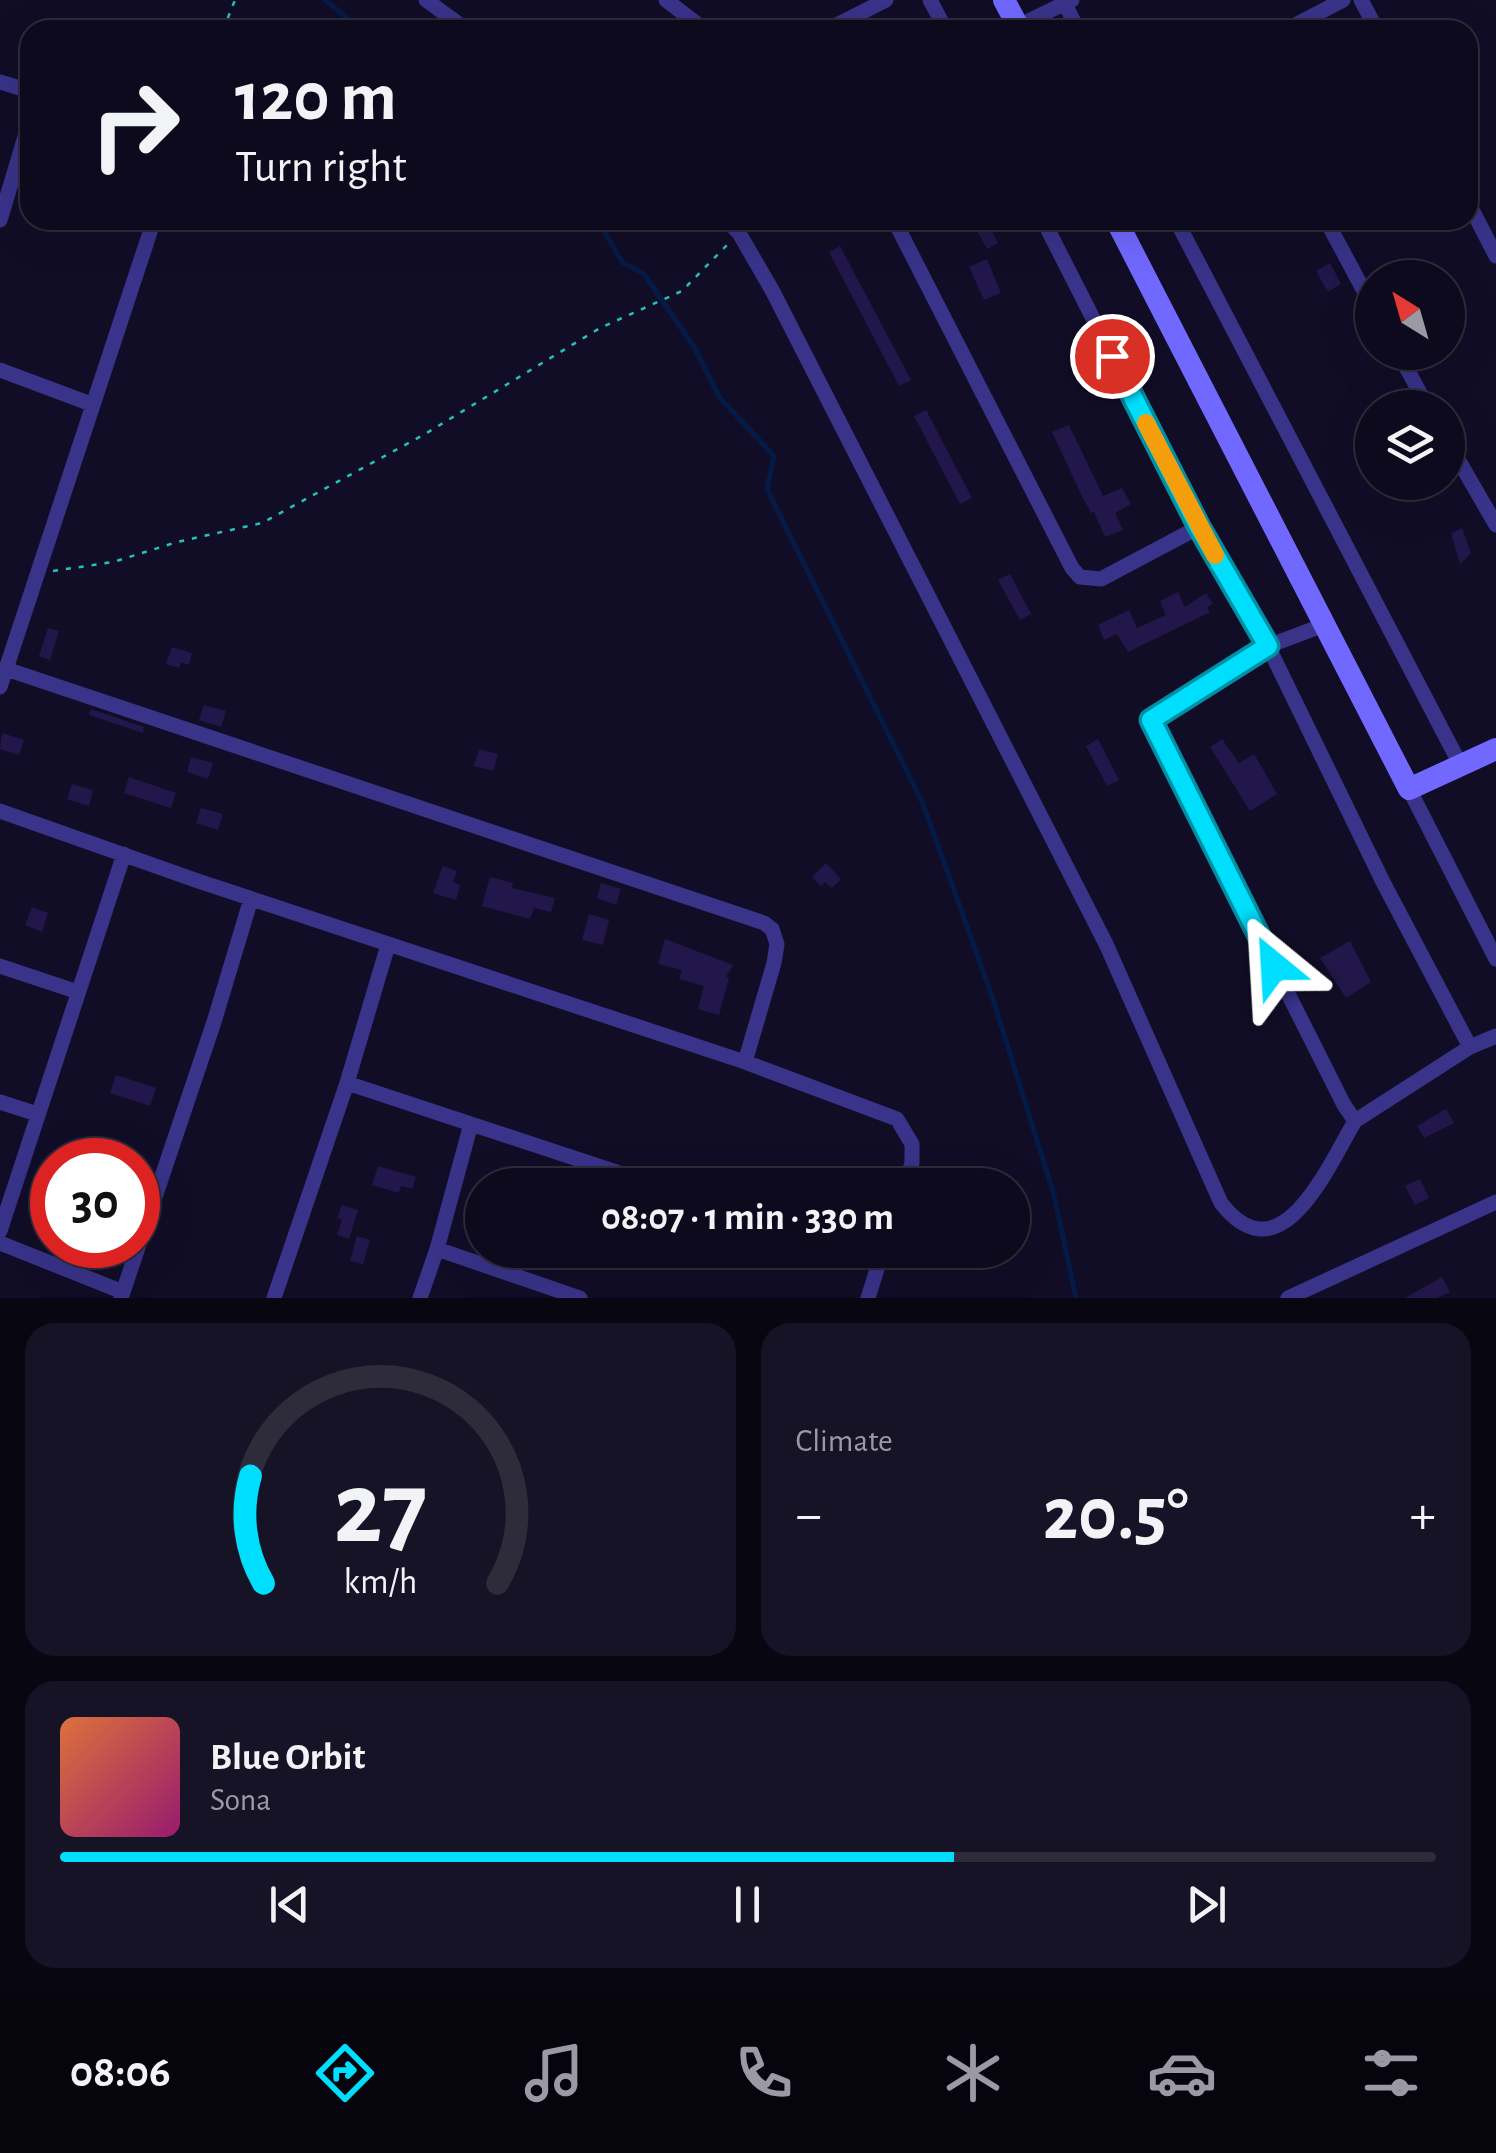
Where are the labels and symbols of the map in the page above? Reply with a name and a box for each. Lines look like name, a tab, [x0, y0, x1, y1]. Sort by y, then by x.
north arrow	[1355, 260, 1465, 370]
pin	[1070, 314, 1155, 399]
position arrow	[1222, 914, 1326, 1018]
speed limit sign: 30	[30, 1138, 160, 1268]

